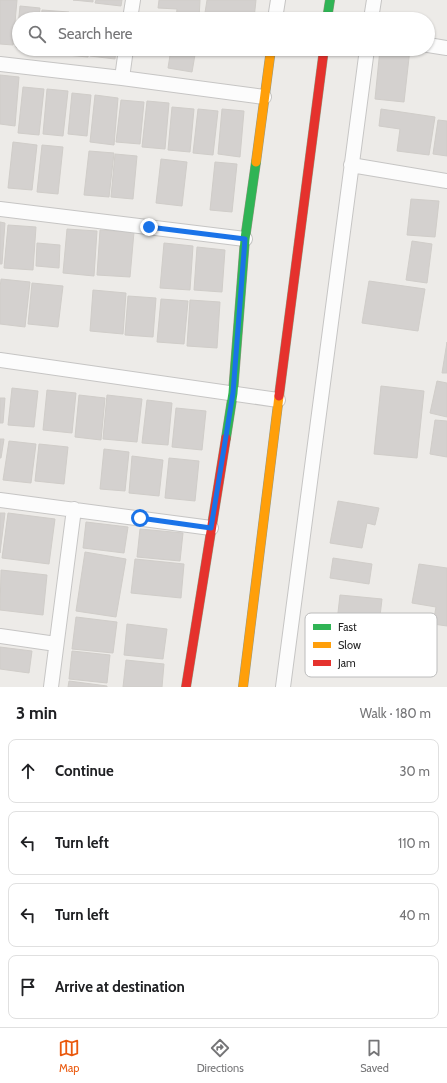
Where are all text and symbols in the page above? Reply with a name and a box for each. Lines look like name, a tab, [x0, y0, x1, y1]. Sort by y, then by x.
search box	[12, 12, 435, 56]
icon: search	[26, 23, 48, 45]
text: Search here	[58, 25, 133, 43]
route end	[140, 218, 158, 236]
route start	[131, 509, 149, 527]
legend	[305, 613, 437, 677]
text: Fast	[338, 620, 357, 634]
text: Slow	[338, 638, 361, 652]
text: Jam	[337, 656, 356, 670]
text: 3 min	[16, 703, 57, 723]
text: Walk · 180 m	[360, 705, 431, 721]
icon: ahead	[17, 760, 39, 782]
text: Continue	[55, 762, 114, 780]
text: 30 m	[400, 763, 430, 779]
icon: left	[17, 832, 39, 854]
text: Turn left	[55, 834, 109, 852]
text: 110 m	[398, 835, 430, 851]
icon: left	[17, 904, 39, 926]
text: Turn left	[55, 906, 109, 924]
text: 40 m	[399, 907, 430, 923]
icon: arrive	[17, 976, 39, 998]
text: Arrive at destination	[55, 978, 185, 996]
tab: Map	[58, 1037, 80, 1075]
tab: Directions	[197, 1037, 244, 1075]
tab: Saved	[360, 1037, 389, 1075]

